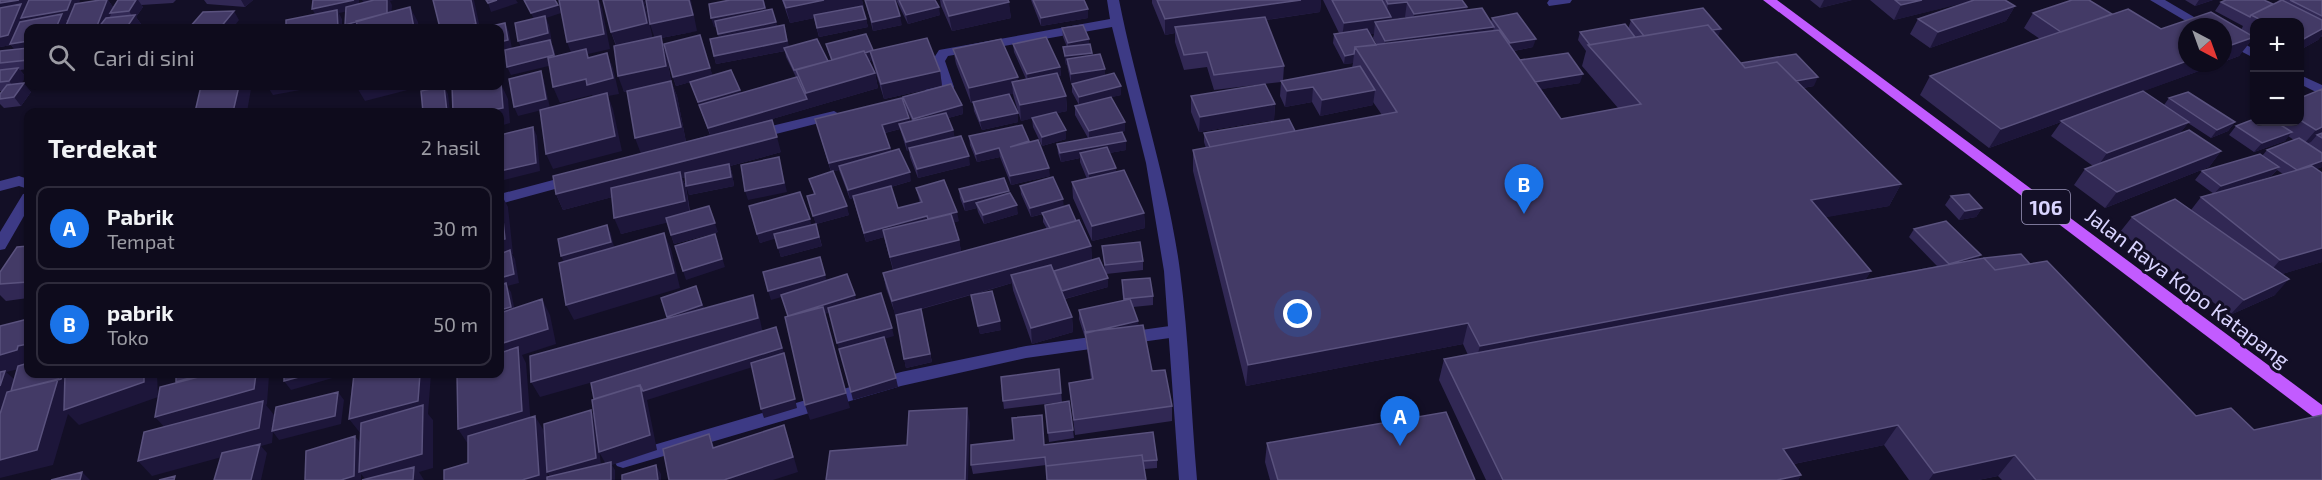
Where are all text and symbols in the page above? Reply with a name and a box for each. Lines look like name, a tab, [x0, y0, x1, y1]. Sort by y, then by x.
north arrow	[2178, 18, 2232, 72]
map controls	[2250, 18, 2304, 126]
button: +	[2250, 18, 2304, 72]
search box	[24, 24, 504, 90]
icon: search	[45, 41, 78, 74]
text: Cari di sini	[93, 44, 195, 70]
button: −	[2250, 72, 2304, 126]
text: Terdekat	[48, 132, 157, 163]
text: 2 hasil	[421, 135, 480, 159]
pin: B	[1504, 164, 1544, 214]
road number: 106	[2022, 190, 2070, 224]
street label: Jalan Raya Kopo Katapang	[2081, 202, 2295, 372]
text: Pabrik	[107, 203, 174, 229]
text: A	[63, 216, 76, 240]
text: 30 m	[433, 216, 478, 240]
text: Tempat	[107, 229, 175, 253]
text: pabrik	[107, 299, 174, 325]
your location	[1283, 299, 1312, 328]
text: B	[63, 312, 76, 336]
text: 50 m	[433, 312, 478, 336]
text: Toko	[107, 325, 149, 349]
pin: A	[1380, 396, 1420, 446]

